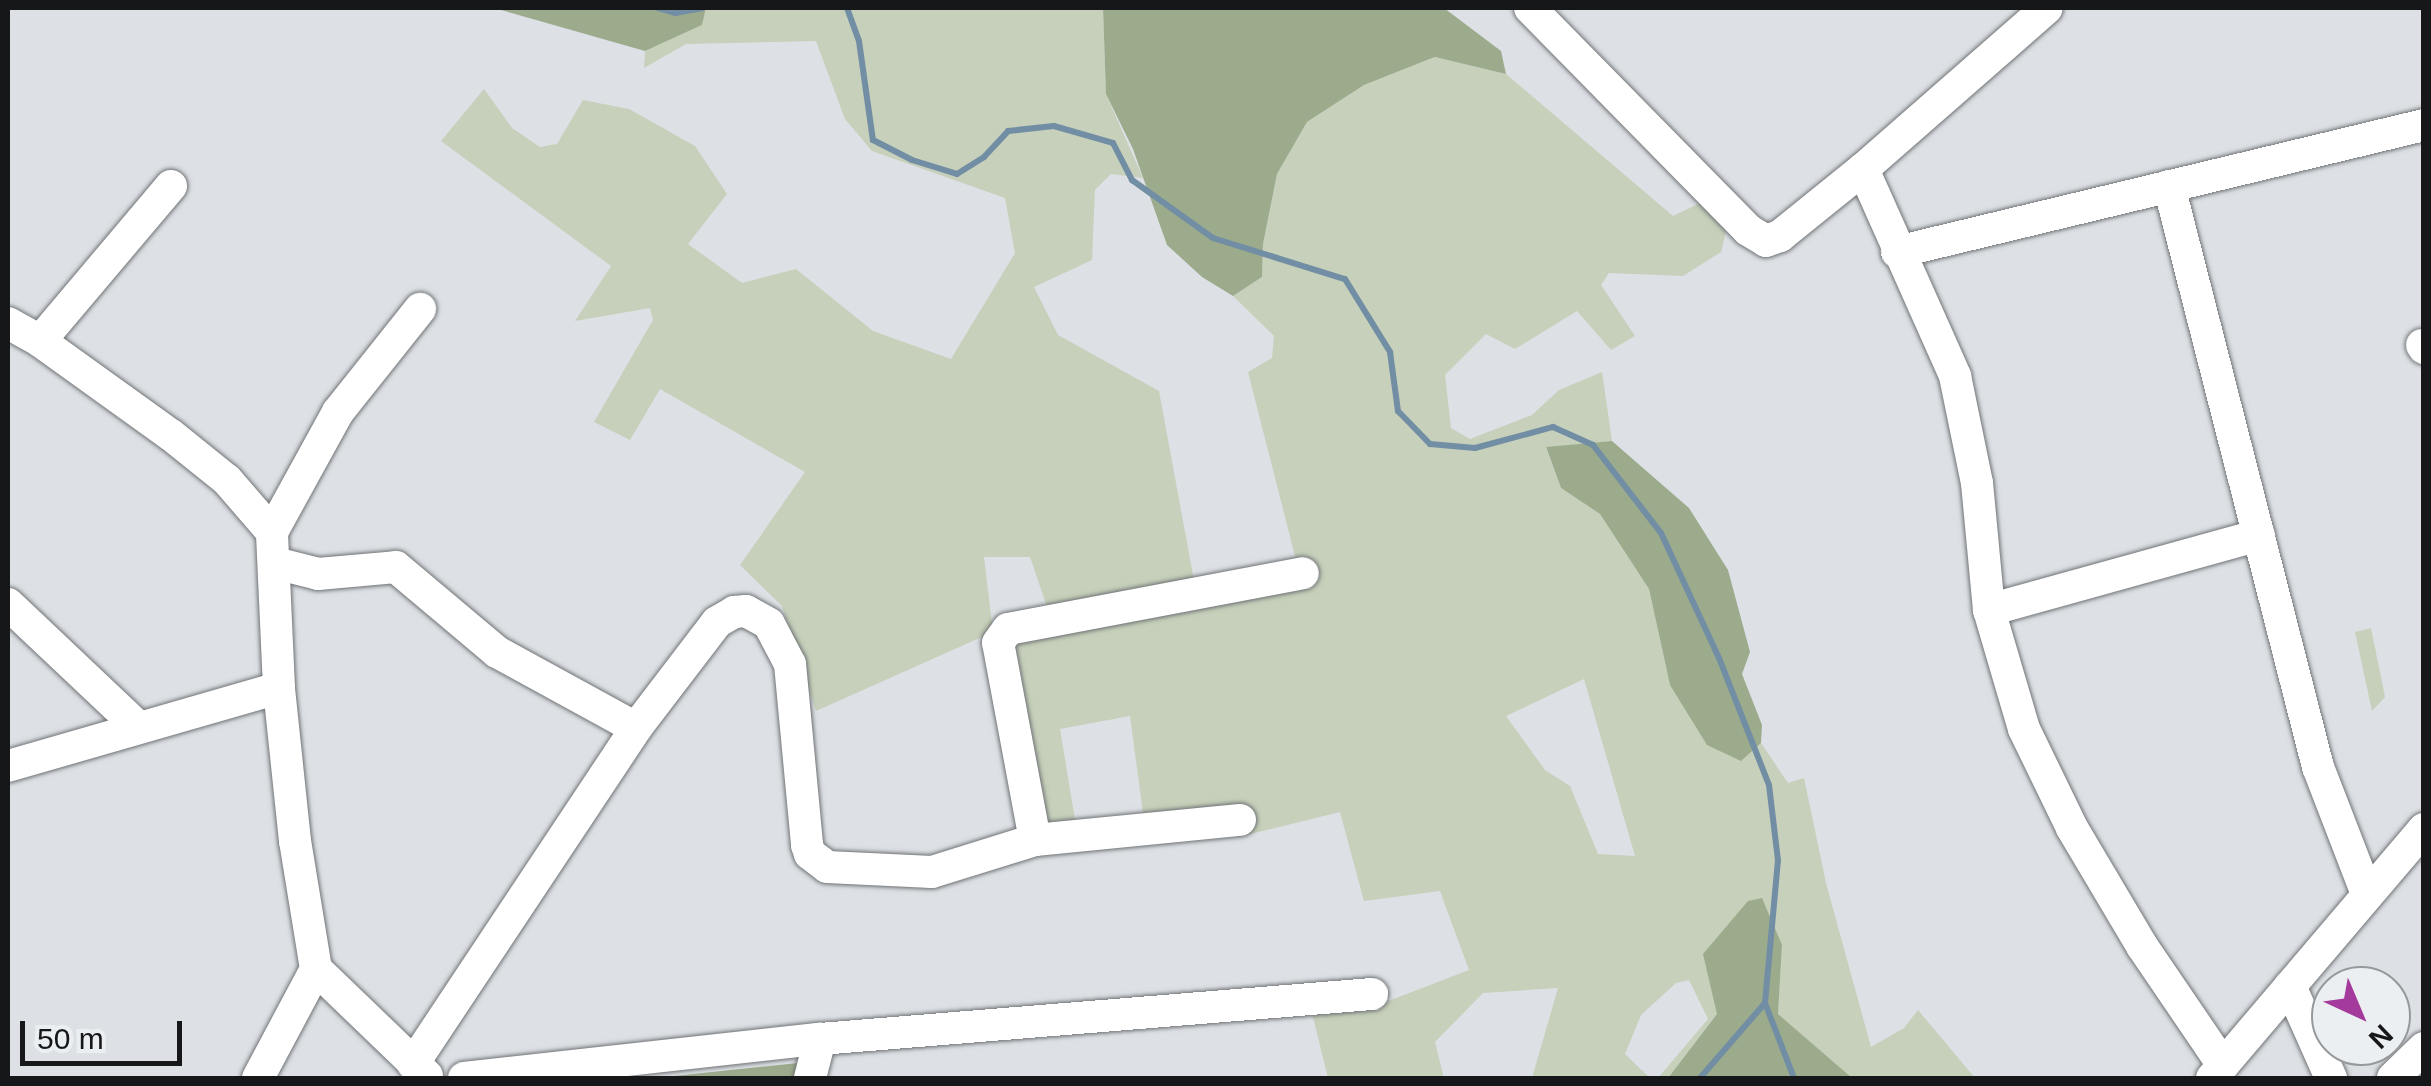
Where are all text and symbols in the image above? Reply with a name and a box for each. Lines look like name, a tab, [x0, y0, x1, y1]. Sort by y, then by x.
north arrow	[2311, 966, 2411, 1066]
scale bar	[25, 1001, 188, 1063]
text: N	[2363, 1018, 2399, 1055]
text: 50 m	[37, 1022, 104, 1055]

